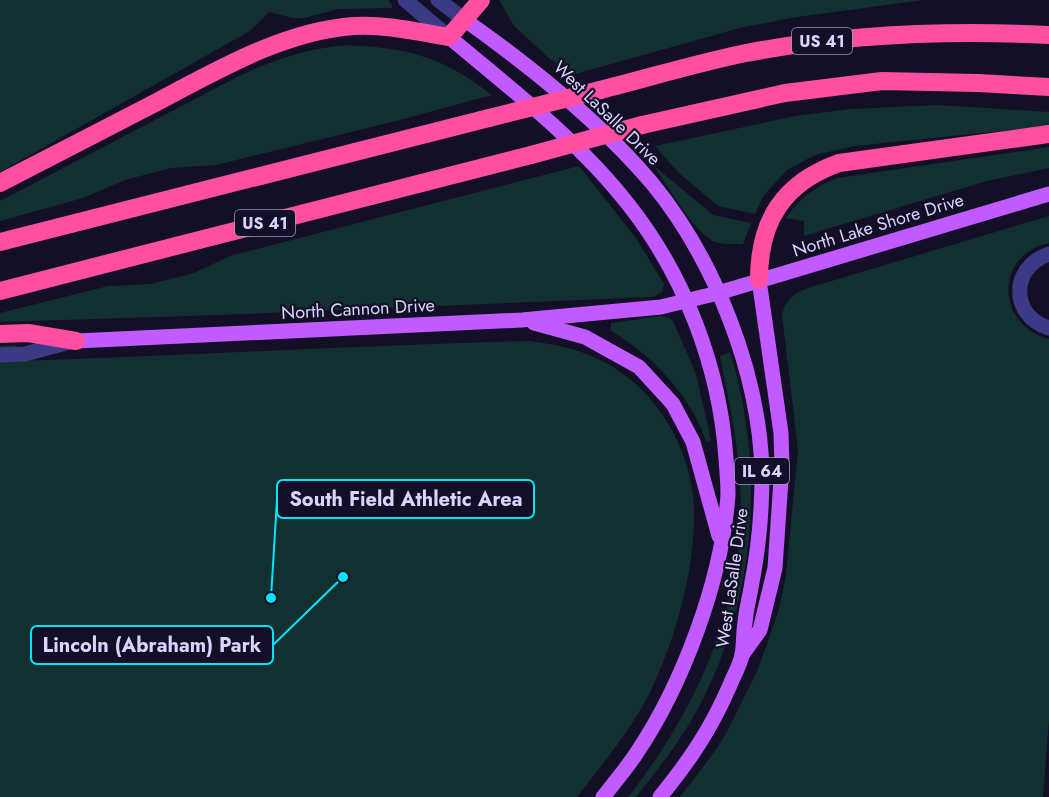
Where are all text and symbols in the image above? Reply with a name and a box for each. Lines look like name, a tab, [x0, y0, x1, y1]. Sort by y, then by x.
road number: US 41	[792, 28, 852, 54]
street label: West LaSalle Drive	[547, 55, 667, 171]
street label: North Lake Shore Drive	[789, 187, 967, 263]
road number: US 41	[235, 210, 295, 236]
street label: North Cannon Drive	[281, 292, 435, 326]
road number: IL 64	[735, 458, 789, 484]
callout: South Field Athletic Area	[277, 480, 534, 518]
text: South Field Athletic Area	[289, 485, 523, 514]
street label: West LaSalle Drive	[709, 506, 755, 650]
callout: Lincoln (Abraham) Park	[31, 626, 273, 664]
text: Lincoln (Abraham) Park	[43, 631, 262, 660]

